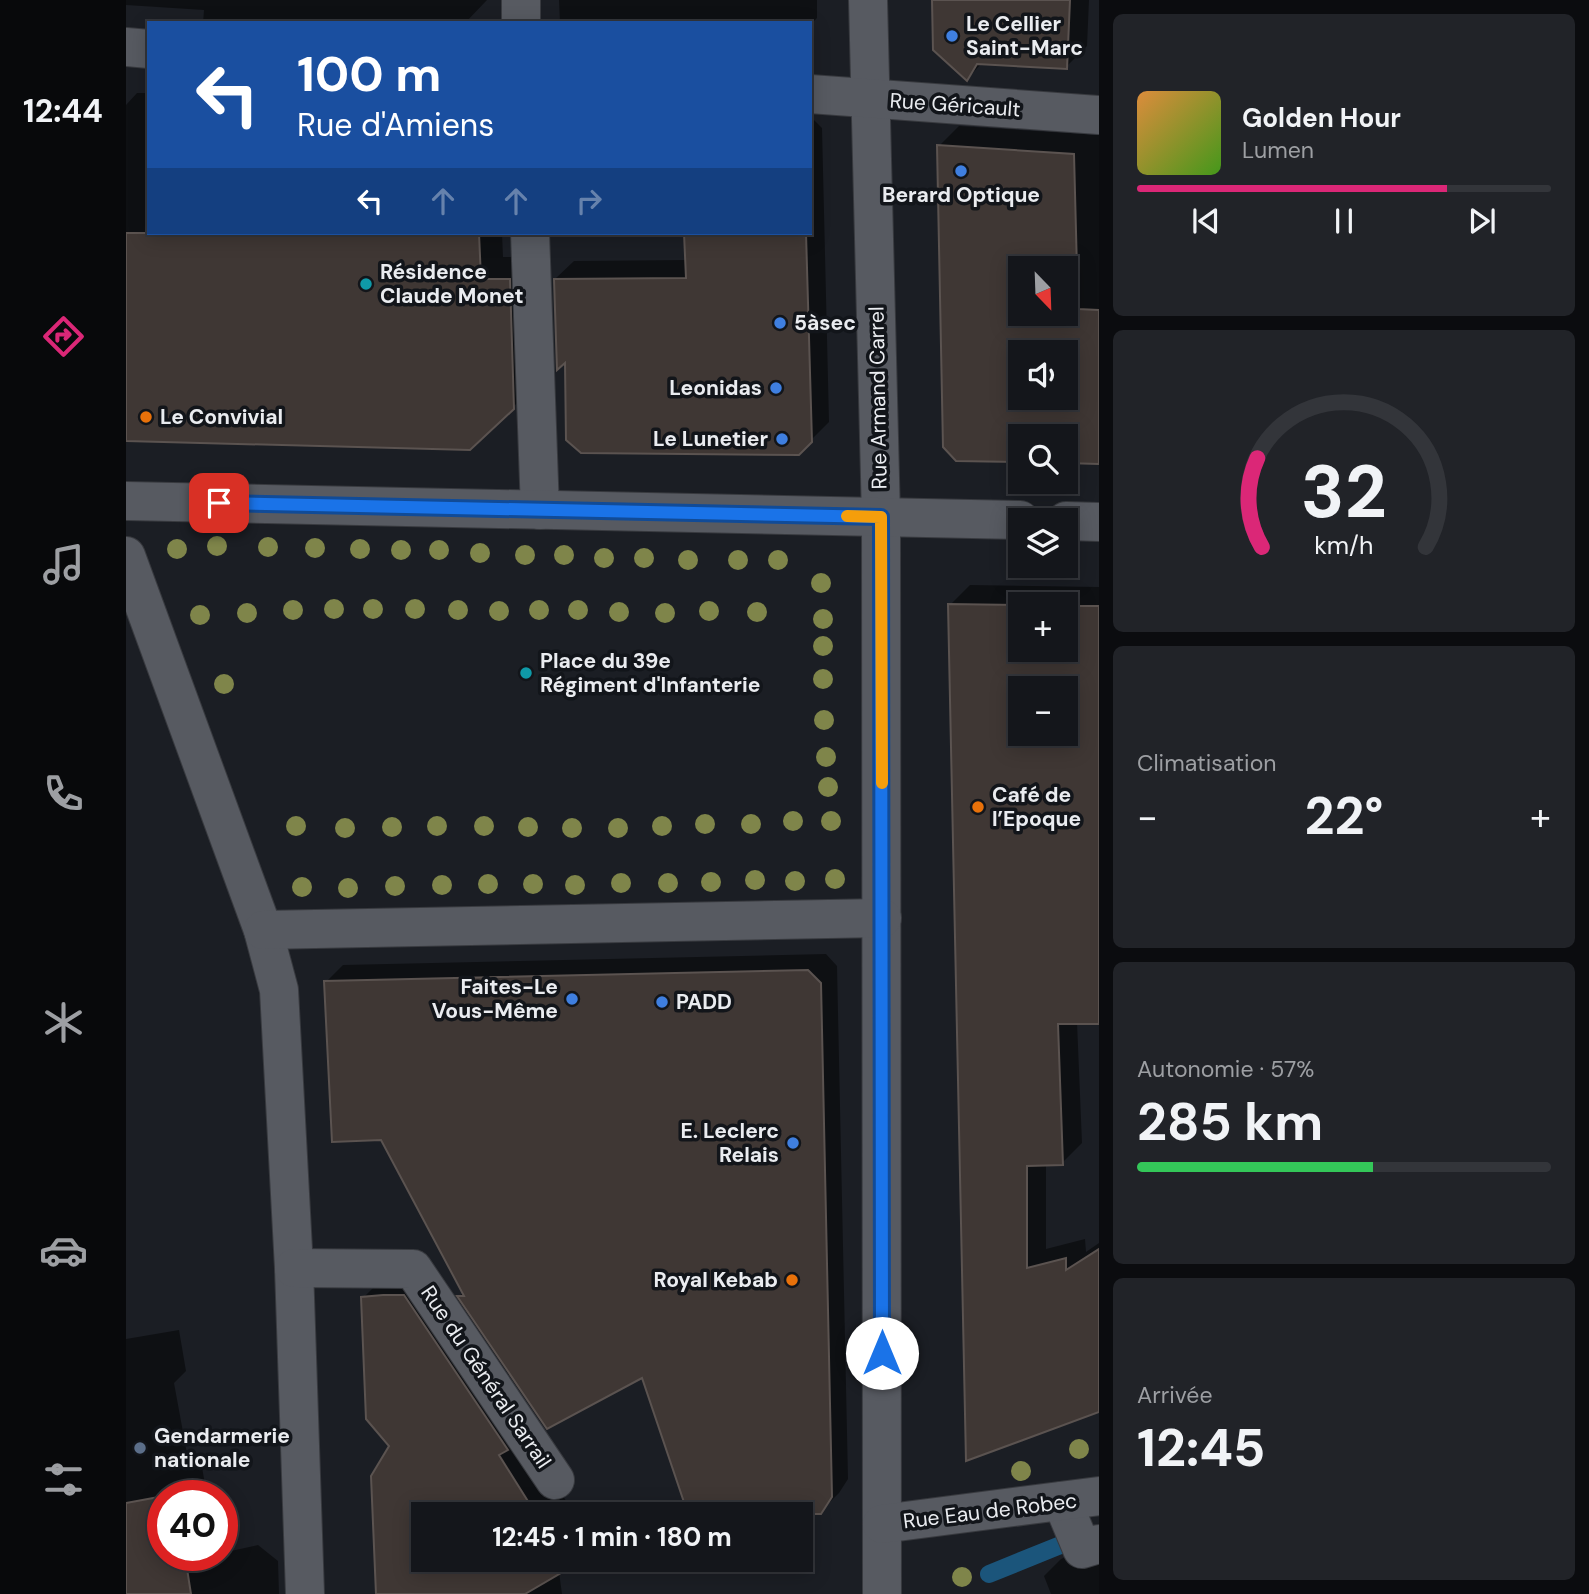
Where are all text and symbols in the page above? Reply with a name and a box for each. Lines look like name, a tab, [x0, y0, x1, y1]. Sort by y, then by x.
place label: Le Cellier Saint-Marc	[966, 10, 1083, 62]
marker: Le Cellier Saint-Marc	[944, 28, 960, 44]
text: 100 m	[297, 42, 441, 106]
icon: left	[182, 49, 273, 140]
street label: Rue Géricault	[889, 86, 1021, 124]
text: 12:44	[23, 90, 103, 132]
text: Golden Hour	[1242, 101, 1401, 135]
text: Rue d'Amiens	[297, 104, 494, 146]
text: Lumen	[1242, 135, 1314, 165]
marker: Berard Optique	[953, 163, 969, 179]
place label: Berard Optique	[882, 181, 1040, 209]
icon: left	[351, 182, 389, 220]
icon: ahead	[424, 182, 462, 220]
icon: ahead	[497, 182, 535, 220]
icon: right	[570, 182, 608, 220]
icon: previous	[1187, 202, 1225, 240]
icon: pause	[1325, 202, 1363, 240]
icon: next	[1463, 202, 1501, 240]
north arrow	[1008, 256, 1078, 326]
map controls	[1008, 256, 1078, 746]
place label: Résidence Claude Monet	[380, 258, 524, 310]
marker: Résidence Claude Monet	[358, 276, 374, 292]
street label: Rue Armand Carrel	[862, 306, 894, 490]
place label: 5àsec	[794, 309, 856, 337]
icon: directions	[39, 312, 88, 361]
marker: 5àsec	[772, 315, 788, 331]
button: sound	[1008, 340, 1078, 410]
place label: Leonidas	[669, 374, 762, 402]
marker: Leonidas	[768, 380, 784, 396]
place label: Le Convivial	[160, 403, 283, 431]
marker: Le Convivial	[138, 409, 154, 425]
button: search	[1008, 424, 1078, 494]
place label: Le Lunetier	[653, 425, 768, 453]
marker: Le Lunetier	[774, 431, 790, 447]
text: 32	[1301, 445, 1387, 540]
pin	[189, 473, 249, 533]
icon: arrive	[200, 484, 238, 522]
button: layers	[1008, 508, 1078, 578]
text: km/h	[1314, 529, 1374, 562]
icon: music	[39, 540, 88, 589]
button: +	[1008, 592, 1078, 662]
place label: Place du 39e Régiment d'Infanterie	[540, 647, 760, 699]
marker: Place du 39e Régiment d'Infanterie	[518, 665, 534, 681]
button: −	[1008, 676, 1078, 746]
text: Climatisation	[1137, 748, 1276, 778]
icon: phone	[39, 769, 88, 818]
place label: Café de l’Epoque	[992, 781, 1081, 833]
text: 22°	[1305, 782, 1383, 850]
text: −	[1137, 792, 1158, 842]
text: +	[1530, 792, 1551, 842]
marker: Café de l’Epoque	[970, 799, 986, 815]
place label: Faites-Le Vous-Même	[432, 973, 558, 1025]
place label: PADD	[676, 988, 732, 1016]
marker: Faites-Le Vous-Même	[564, 991, 580, 1007]
marker: PADD	[654, 994, 670, 1010]
icon: climate	[39, 998, 88, 1047]
text: Autonomie · 57%	[1137, 1054, 1314, 1084]
text: 285 km	[1137, 1088, 1323, 1156]
place label: E. Leclerc Relais	[680, 1117, 779, 1169]
marker: E. Leclerc Relais	[785, 1135, 801, 1151]
icon: car	[39, 1226, 88, 1275]
place label: Royal Kebab	[654, 1266, 778, 1294]
marker: Royal Kebab	[784, 1272, 800, 1288]
street label: Rue du Général Sarrail	[414, 1280, 558, 1474]
position arrow	[845, 1316, 919, 1390]
text: Arrivée	[1137, 1380, 1213, 1410]
text: 12:45	[1137, 1414, 1265, 1482]
place label: Gendarmerie nationale	[154, 1422, 290, 1474]
marker: Gendarmerie nationale	[132, 1440, 148, 1456]
icon: filters	[39, 1455, 88, 1504]
speed limit sign: 40	[147, 1480, 238, 1571]
street label: Rue Eau de Robec	[901, 1486, 1079, 1536]
text: 12:45 · 1 min · 180 m	[492, 1520, 732, 1554]

